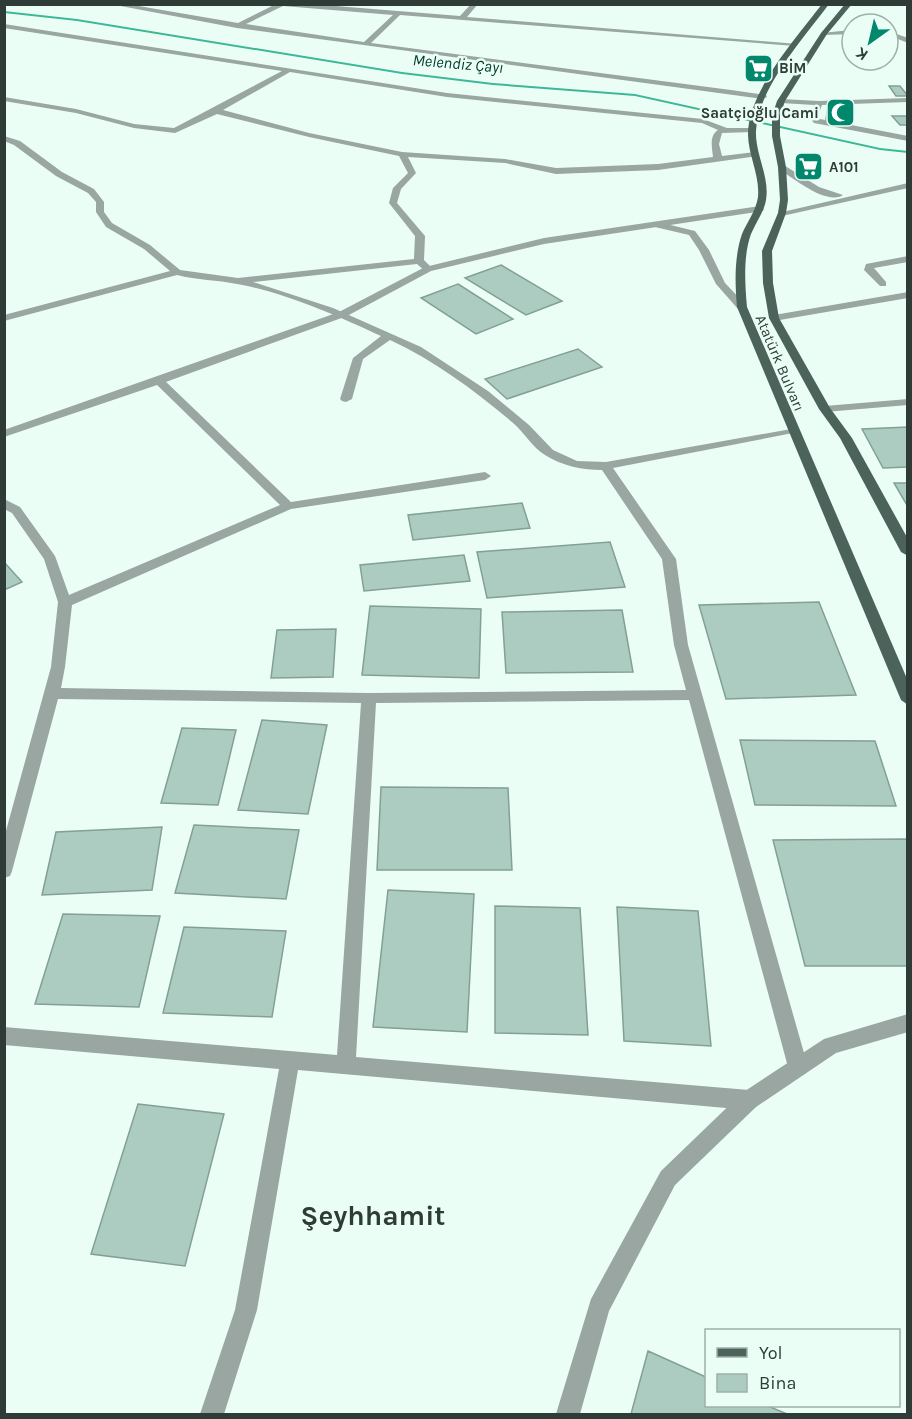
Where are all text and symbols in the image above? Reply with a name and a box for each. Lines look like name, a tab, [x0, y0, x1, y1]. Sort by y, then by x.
north arrow	[840, 12, 900, 72]
text: K	[852, 43, 872, 65]
water label: Melendiz Çayı	[412, 50, 504, 77]
supermarket icon: BİM	[742, 52, 774, 84]
place label: BİM	[779, 58, 806, 77]
mosque icon: Saatçioğlu Cami	[824, 97, 856, 129]
place label: Saatçioğlu Cami	[701, 104, 819, 122]
supermarket icon: A101	[792, 151, 824, 183]
place label: A101	[829, 158, 859, 176]
street label: Atatürk Bulvarı	[752, 312, 808, 414]
district label: Şeyhhamit	[301, 1199, 445, 1232]
legend	[705, 1329, 900, 1407]
text: Yol	[759, 1342, 783, 1364]
text: Bina	[759, 1372, 796, 1394]

